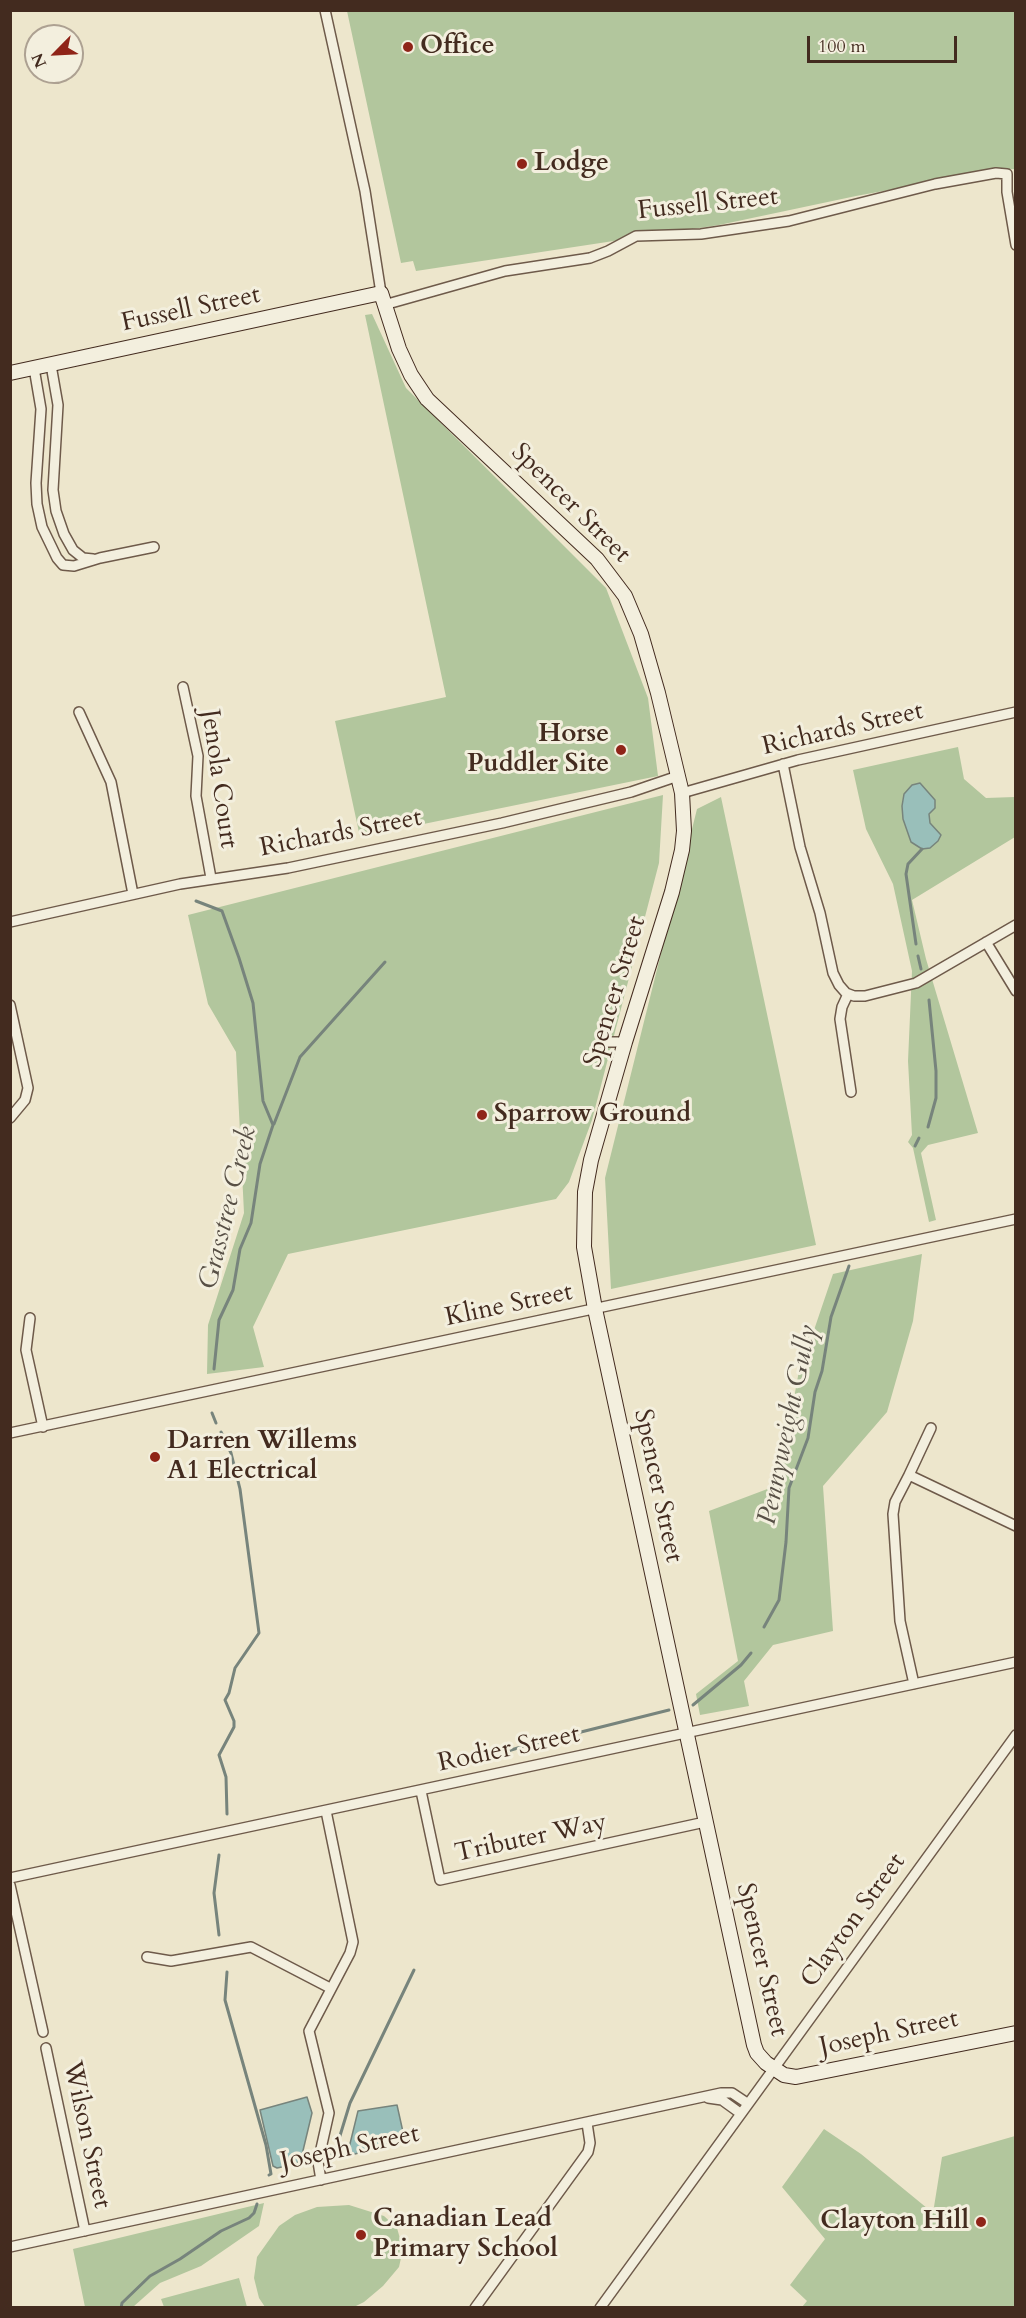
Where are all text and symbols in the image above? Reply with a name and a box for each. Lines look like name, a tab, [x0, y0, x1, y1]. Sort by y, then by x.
north arrow	[24, 24, 84, 84]
scale bar	[810, 24, 960, 62]
place label: Office	[420, 31, 495, 63]
text: 100 m	[818, 34, 866, 59]
marker: Office	[401, 40, 415, 54]
text: N	[27, 50, 52, 71]
place label: Lodge	[534, 148, 609, 180]
marker: Lodge	[515, 157, 529, 171]
street label: Fussell Street	[636, 182, 780, 228]
street label: Fussell Street	[119, 280, 263, 340]
street label: Spencer Street	[504, 438, 636, 570]
street label: Richards Street	[759, 696, 927, 764]
street label: Jenola Court	[193, 707, 243, 851]
place label: Horse Puddler Site	[467, 719, 609, 780]
marker: Horse Puddler Site	[614, 743, 628, 757]
street label: Richards Street	[257, 803, 425, 865]
street label: Spencer Street	[578, 913, 654, 1071]
place label: Sparrow Ground	[494, 1099, 691, 1131]
marker: Sparrow Ground	[475, 1108, 489, 1122]
water label: Grasstree Creek	[193, 1123, 265, 1293]
street label: Kline Street	[442, 1277, 576, 1335]
water label: Pennyweight Gully	[752, 1322, 826, 1528]
street label: Spencer Street	[626, 1406, 688, 1566]
place label: Darren Willems A1 Electrical	[167, 1426, 357, 1488]
marker: Darren Willems A1 Electrical	[148, 1450, 162, 1464]
street label: Rodier Street	[435, 1720, 583, 1780]
street label: Tributer Way	[452, 1808, 610, 1870]
street label: Clayton Street	[795, 1848, 913, 1994]
street label: Spencer Street	[728, 1880, 794, 2040]
street label: Joseph Street	[817, 2004, 961, 2064]
street label: Wilson Street	[55, 2059, 117, 2211]
street label: Joseph Street	[278, 2119, 422, 2179]
place label: Canadian Lead Primary School	[373, 2204, 558, 2266]
place label: Clayton Hill	[820, 2206, 969, 2238]
marker: Clayton Hill	[974, 2215, 988, 2229]
marker: Canadian Lead Primary School	[354, 2228, 368, 2242]

